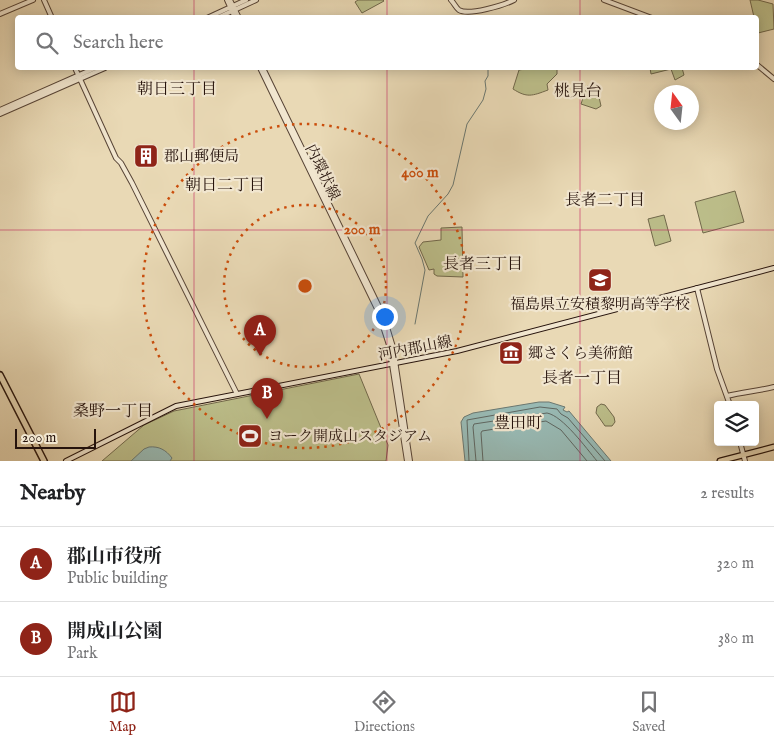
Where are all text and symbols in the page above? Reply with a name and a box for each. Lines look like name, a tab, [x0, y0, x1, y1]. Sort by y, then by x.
search box	[15, 15, 759, 70]
icon: search	[33, 29, 61, 57]
text: Search here	[73, 31, 164, 55]
district label: 朝日三丁目	[137, 80, 217, 100]
district label: 桃見台	[554, 82, 602, 102]
north arrow	[654, 85, 699, 130]
street label: 内環状線	[301, 141, 344, 203]
building icon: 郡山郵便局	[133, 143, 159, 169]
place label: 郡山郵便局	[164, 147, 239, 166]
text: 400 m	[402, 163, 439, 182]
district label: 朝日二丁目	[185, 176, 265, 196]
district label: 長者二丁目	[565, 191, 645, 211]
text: 200 m	[344, 220, 381, 239]
district label: 長者三丁目	[443, 255, 523, 275]
school or university icon: 福島県立安積黎明高等学校	[587, 267, 613, 293]
centre of rings	[296, 277, 314, 295]
place label: 福島県立安積黎明高等学校	[510, 295, 690, 314]
your location	[372, 304, 398, 330]
pin: A	[244, 315, 276, 356]
street label: 河内郡山線	[376, 332, 454, 365]
museum icon: 郷さくら美術館	[498, 340, 524, 366]
place label: 郷さくら美術館	[528, 344, 633, 363]
district label: 長者一丁目	[542, 369, 622, 389]
pin: B	[251, 378, 283, 419]
map controls	[714, 401, 759, 446]
button: layers	[714, 401, 759, 446]
district label: 桑野一丁目	[73, 402, 153, 422]
district label: 豊田町	[494, 414, 542, 434]
sports icon: ヨーク開成山スタジアム	[237, 423, 263, 449]
scale bar	[15, 426, 96, 449]
place label: ヨーク開成山スタジアム	[268, 427, 432, 446]
text: 200 m	[22, 429, 56, 447]
text: Nearby	[20, 480, 85, 507]
text: 2 results	[700, 484, 754, 504]
text: 郡山市役所	[67, 545, 162, 569]
text: A	[31, 554, 41, 574]
text: 320 m	[717, 554, 754, 574]
text: Public building	[67, 569, 167, 589]
text: 開成山公園	[67, 620, 162, 644]
text: B	[31, 629, 41, 649]
text: 380 m	[718, 629, 754, 649]
text: Park	[67, 644, 97, 664]
tab: Map	[109, 688, 137, 736]
tab: Directions	[354, 688, 415, 736]
tab: Saved	[632, 688, 665, 736]

